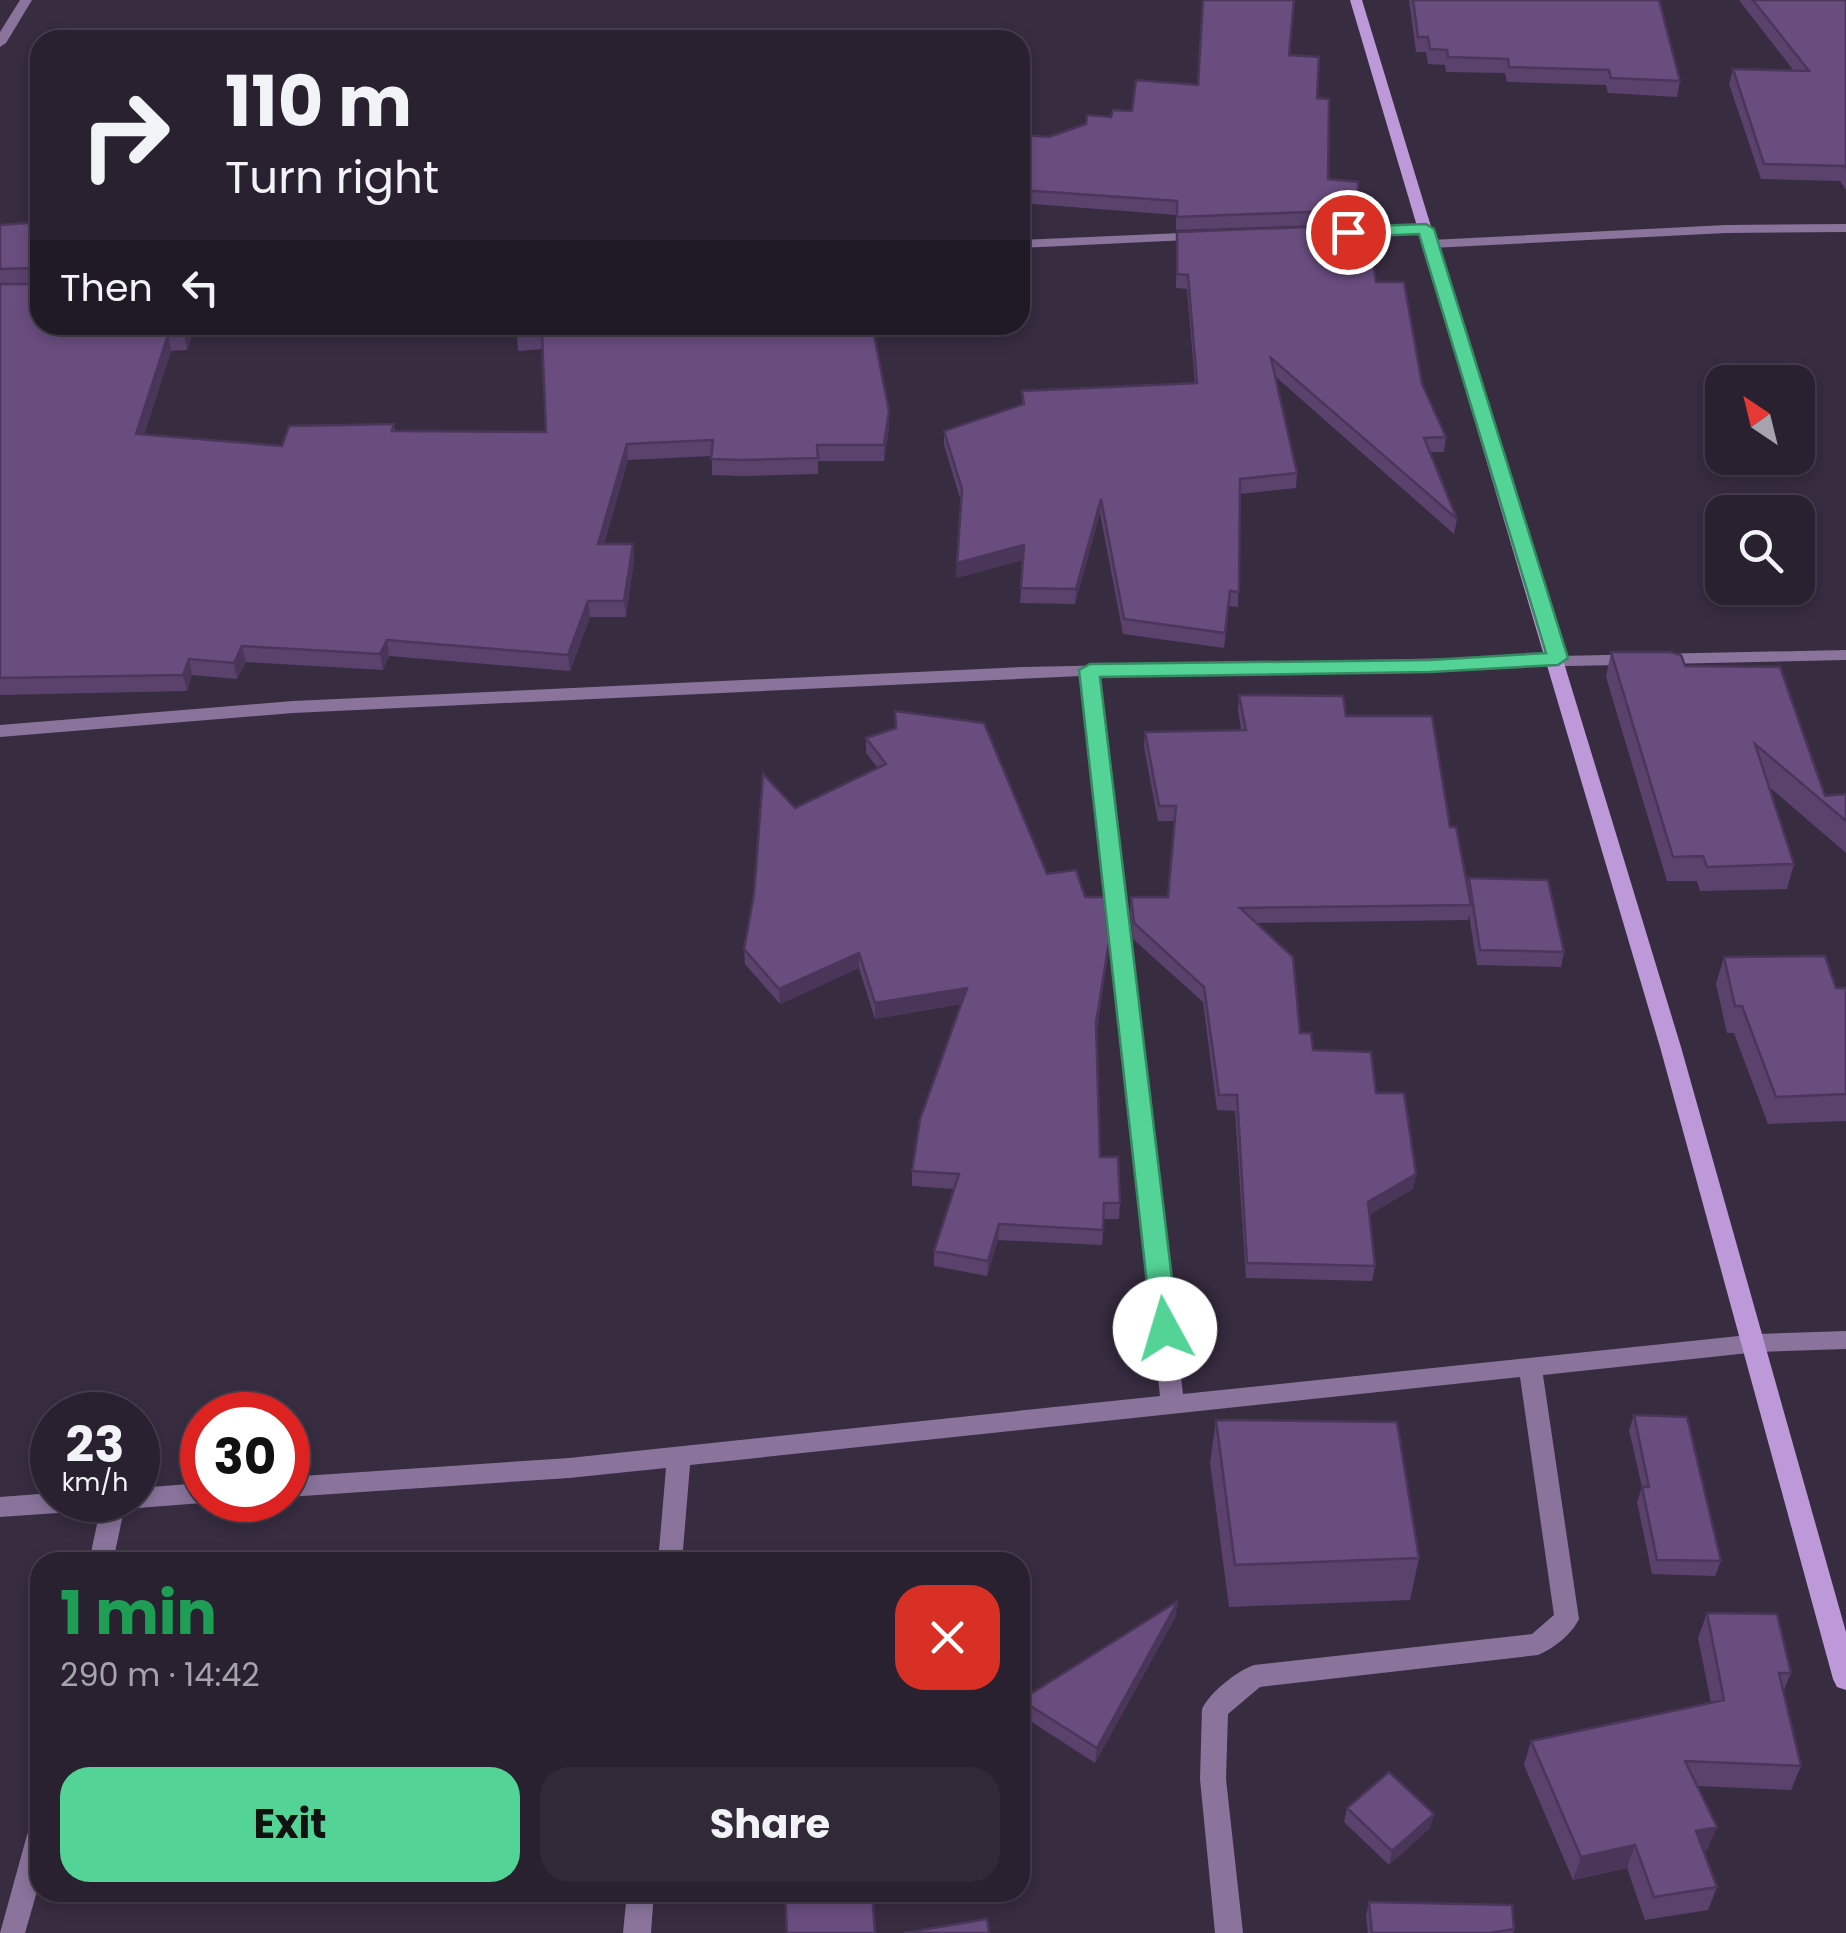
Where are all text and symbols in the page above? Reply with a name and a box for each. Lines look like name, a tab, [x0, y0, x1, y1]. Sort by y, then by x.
text: 110 m	[225, 52, 412, 151]
icon: right	[60, 70, 190, 200]
text: Turn right	[225, 146, 439, 209]
pin	[1306, 190, 1391, 275]
icon: arrive	[1321, 205, 1376, 260]
icon: left	[173, 260, 228, 315]
text: Then	[60, 261, 153, 314]
north arrow	[1705, 365, 1815, 475]
map controls	[1705, 365, 1815, 605]
button: search	[1705, 495, 1815, 605]
position arrow	[1113, 1277, 1217, 1381]
speed limit sign: 30	[180, 1392, 310, 1522]
text: 23	[66, 1409, 124, 1480]
text: km/h	[62, 1465, 128, 1500]
text: 1 min	[60, 1571, 217, 1655]
button: close	[895, 1585, 1000, 1690]
text: 290 m · 14:42	[60, 1652, 260, 1697]
button: Exit	[60, 1767, 520, 1882]
button: Share	[540, 1767, 1000, 1882]

